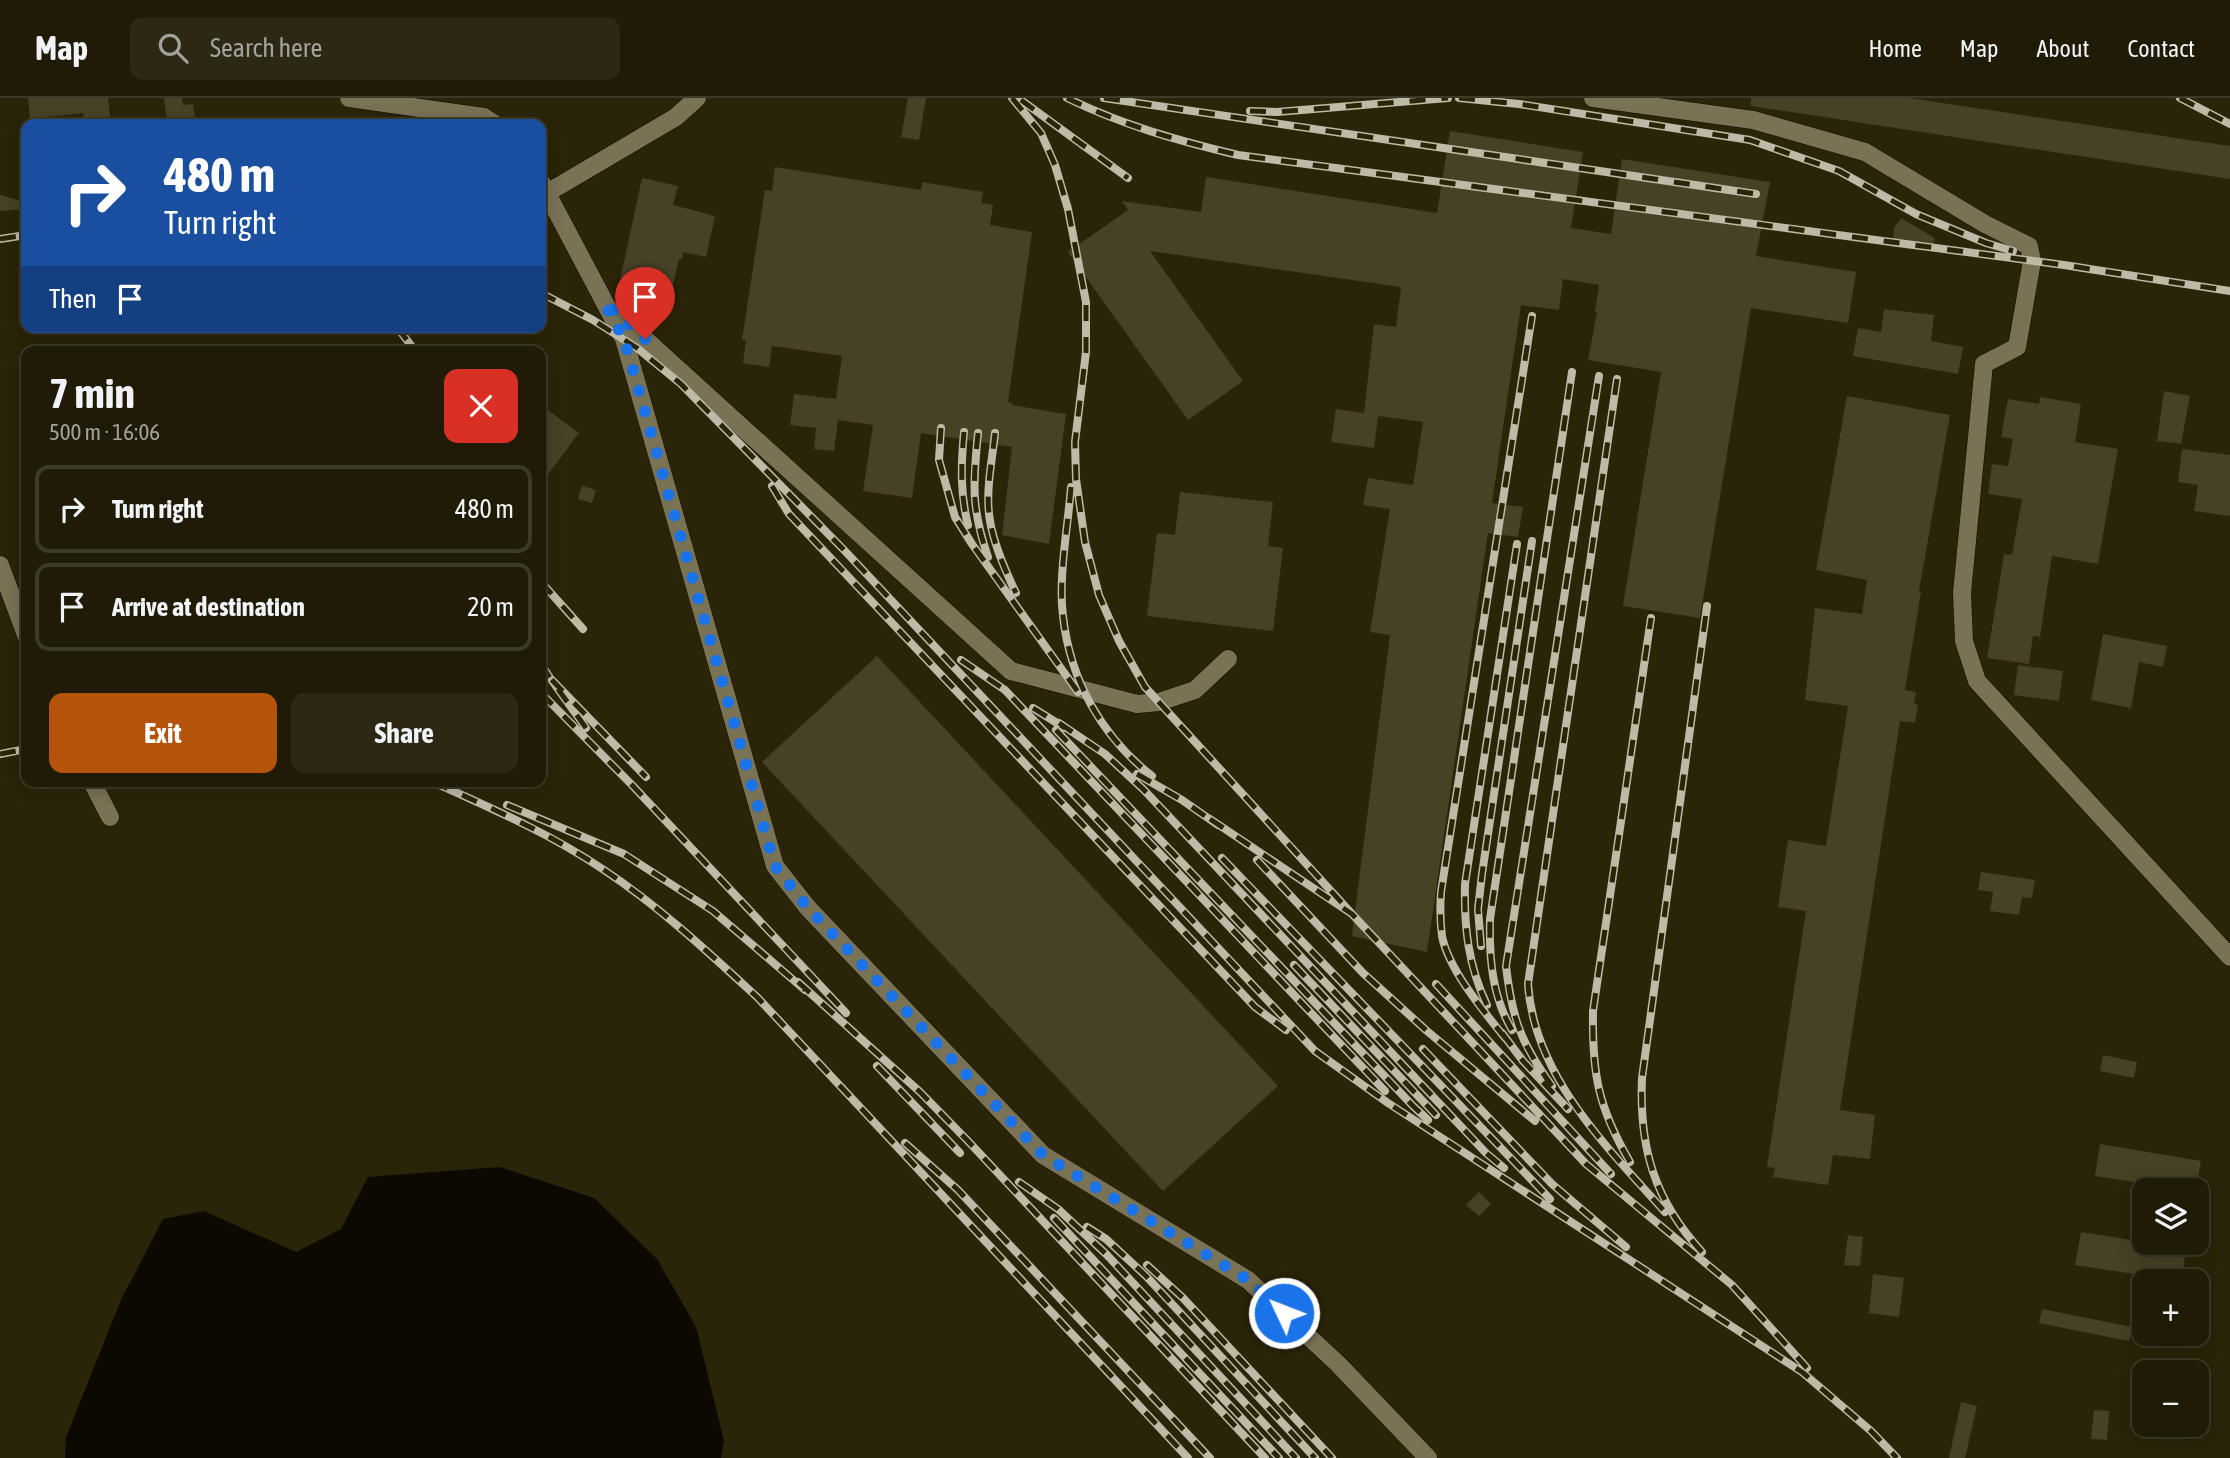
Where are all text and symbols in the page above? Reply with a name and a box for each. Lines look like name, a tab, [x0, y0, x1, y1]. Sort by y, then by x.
search box	[130, 17, 620, 80]
text: Map	[35, 29, 88, 67]
icon: search	[154, 29, 192, 67]
text: Search here	[210, 33, 322, 63]
text: Home	[1868, 35, 1922, 62]
text: Map	[1960, 35, 1998, 62]
text: About	[2036, 35, 2089, 62]
text: Contact	[2127, 35, 2195, 62]
text: 480 m	[164, 146, 275, 202]
icon: right	[49, 147, 140, 238]
text: Turn right	[164, 204, 277, 241]
pin	[615, 267, 675, 339]
icon: arrive	[626, 278, 664, 316]
icon: arrive	[111, 280, 149, 318]
text: Then	[49, 284, 97, 314]
text: 7 min	[49, 369, 135, 417]
button: close	[444, 369, 518, 443]
text: 500 m · 16:06	[49, 419, 160, 445]
icon: right	[53, 490, 91, 528]
text: Turn right	[112, 494, 203, 524]
text: 480 m	[455, 494, 514, 524]
icon: arrive	[53, 588, 91, 626]
text: Arrive at destination	[112, 592, 305, 622]
text: 20 m	[467, 592, 514, 622]
button: Exit	[49, 693, 277, 773]
button: Share	[291, 693, 518, 773]
map controls	[2132, 1178, 2209, 1437]
button: layers	[2132, 1178, 2209, 1255]
button: +	[2132, 1269, 2209, 1346]
position arrow	[1247, 1276, 1321, 1350]
button: −	[2132, 1360, 2209, 1437]

